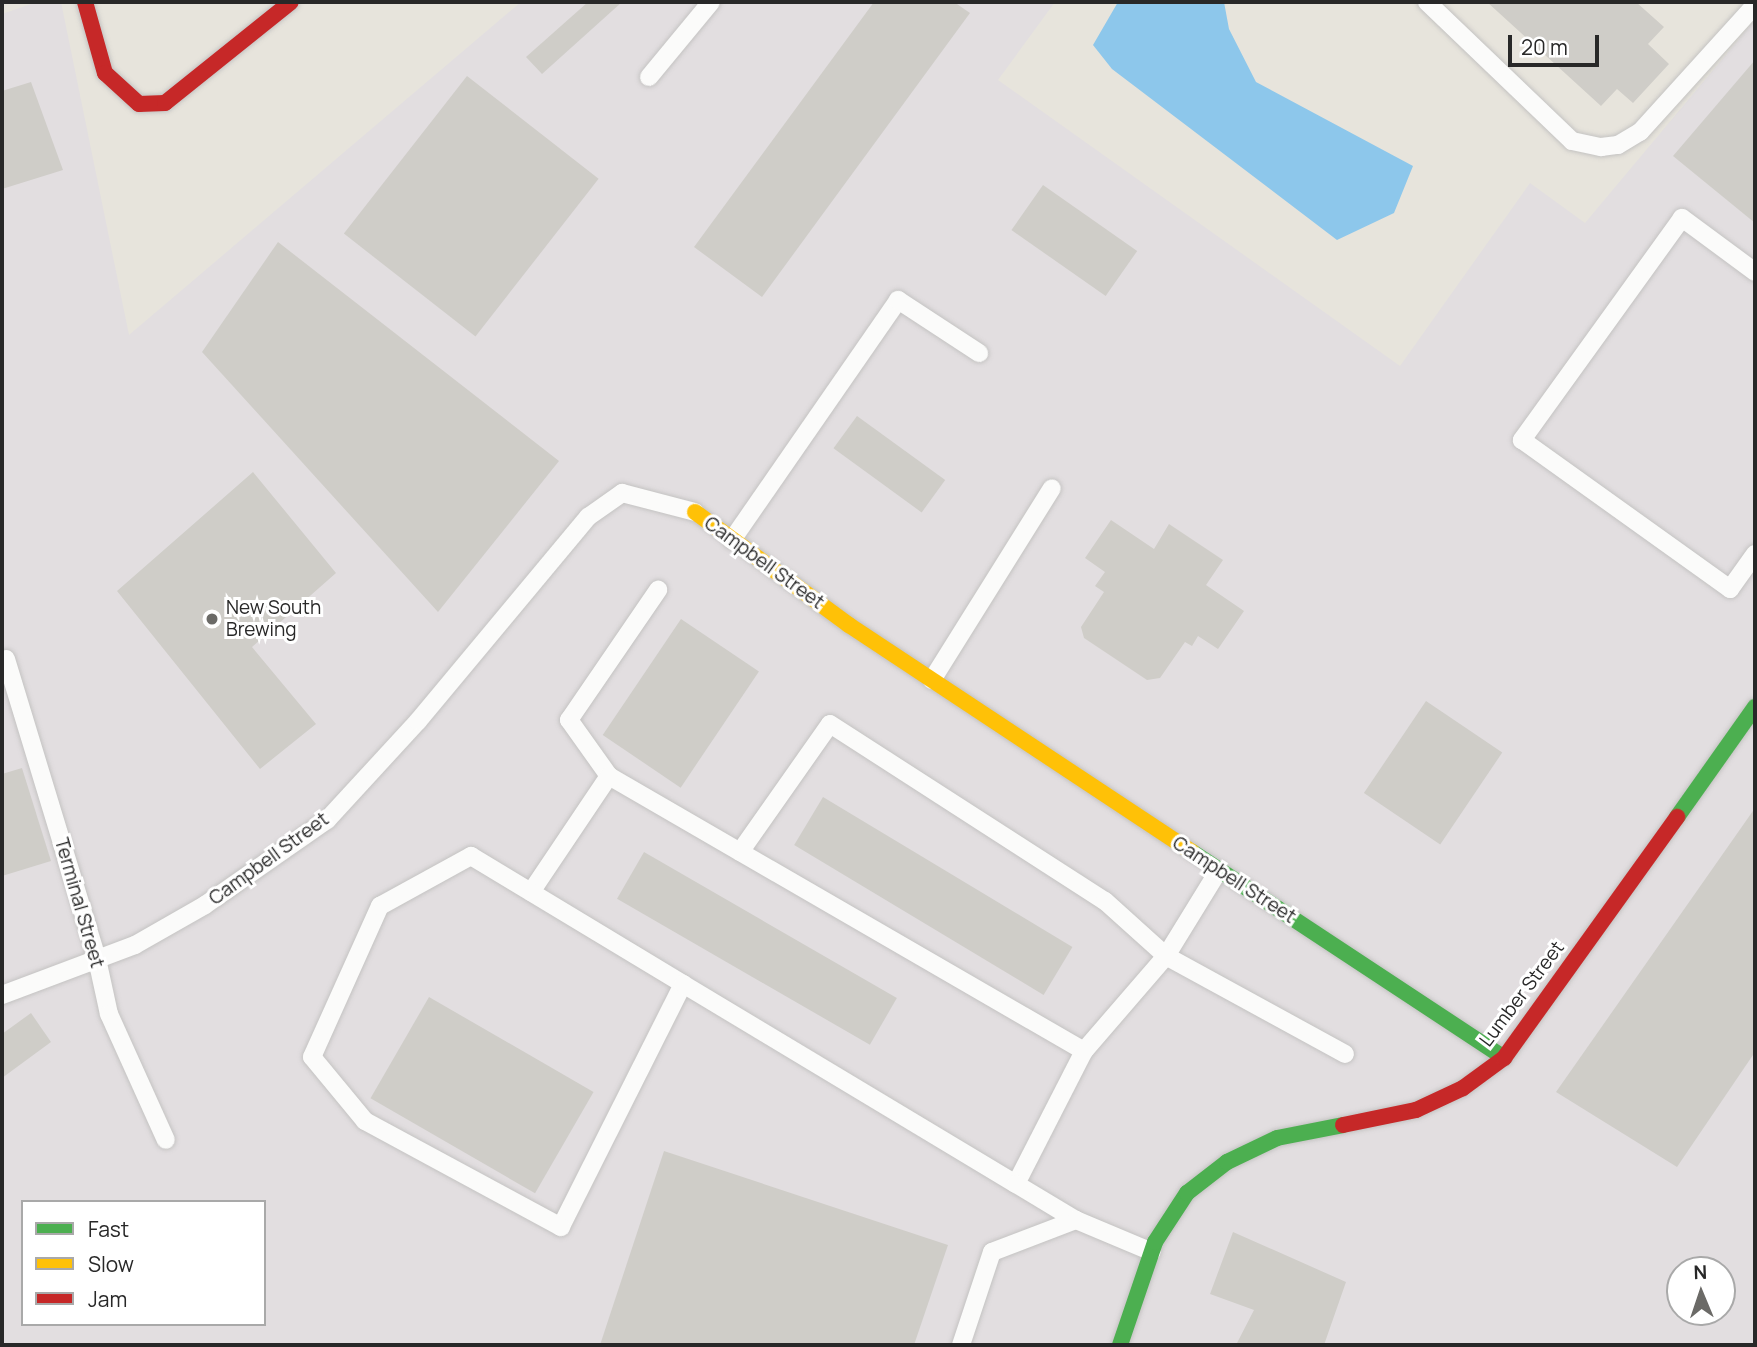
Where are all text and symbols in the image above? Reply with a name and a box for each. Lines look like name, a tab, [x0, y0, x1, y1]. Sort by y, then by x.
scale bar	[1512, 21, 1603, 65]
text: 20 m	[1521, 33, 1568, 61]
street label: Campbell Street	[700, 512, 828, 614]
place label: New South Brewing	[226, 597, 321, 641]
marker: New South Brewing	[204, 611, 220, 627]
street label: Campbell Street	[205, 808, 333, 910]
street label: Campbell Street	[1168, 832, 1300, 928]
street label: Terminal Street	[50, 835, 108, 971]
street label: Lumber Street	[1475, 937, 1569, 1051]
legend	[21, 1200, 266, 1326]
text: Fast	[88, 1215, 129, 1243]
text: Slow	[88, 1250, 134, 1278]
north arrow	[1666, 1256, 1736, 1326]
text: N	[1693, 1259, 1708, 1285]
text: Jam	[88, 1285, 127, 1313]

